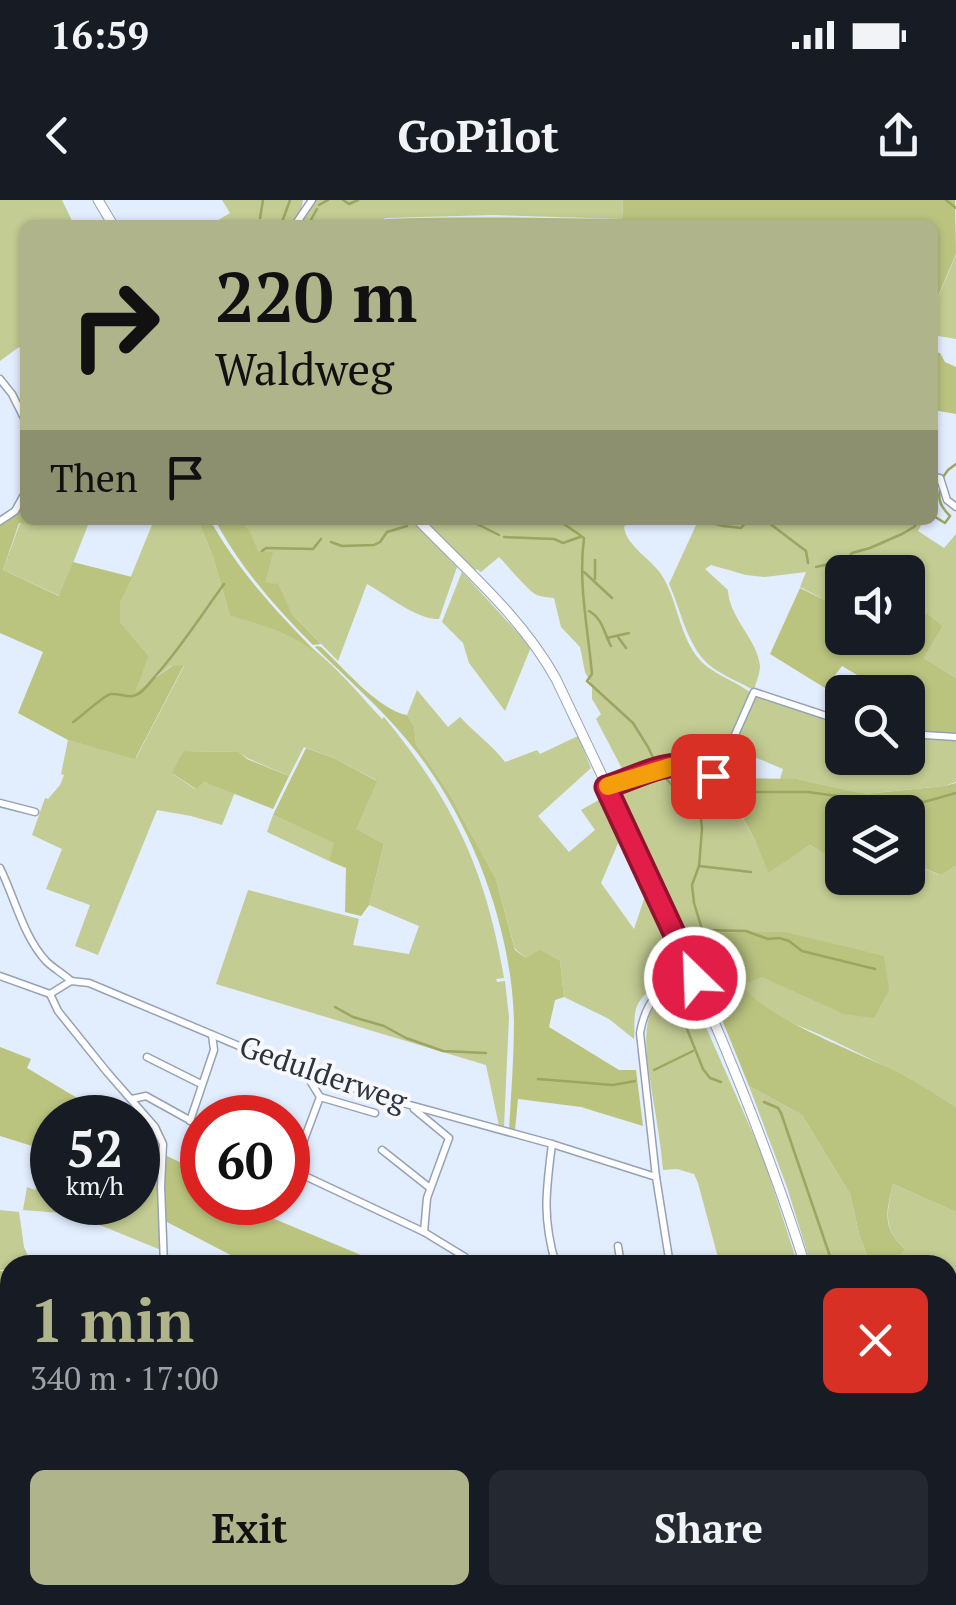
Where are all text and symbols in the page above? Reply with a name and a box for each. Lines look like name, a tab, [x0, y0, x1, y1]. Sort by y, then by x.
text: 16:59	[50, 10, 149, 60]
text: GoPilot	[397, 105, 559, 165]
icon: back	[30, 108, 85, 163]
icon: share	[871, 108, 926, 163]
text: 220 m	[215, 249, 417, 342]
icon: right	[50, 260, 180, 390]
text: Waldweg	[215, 338, 394, 398]
icon: arrive	[158, 450, 213, 505]
text: Then	[50, 453, 138, 503]
map controls	[825, 555, 925, 895]
button: sound	[825, 555, 925, 655]
button: search	[825, 675, 925, 775]
pin	[671, 734, 756, 819]
icon: arrive	[686, 749, 741, 804]
button: layers	[825, 795, 925, 895]
position arrow	[643, 926, 747, 1030]
street label: Gedulderweg	[234, 1026, 414, 1121]
speed limit sign: 60	[180, 1095, 310, 1225]
text: 52	[67, 1115, 123, 1181]
text: km/h	[66, 1169, 124, 1202]
text: 1 min	[30, 1280, 194, 1359]
button: close	[823, 1288, 928, 1393]
text: 340 m · 17:00	[30, 1357, 218, 1399]
button: Exit	[30, 1470, 469, 1585]
button: Share	[489, 1470, 928, 1585]

